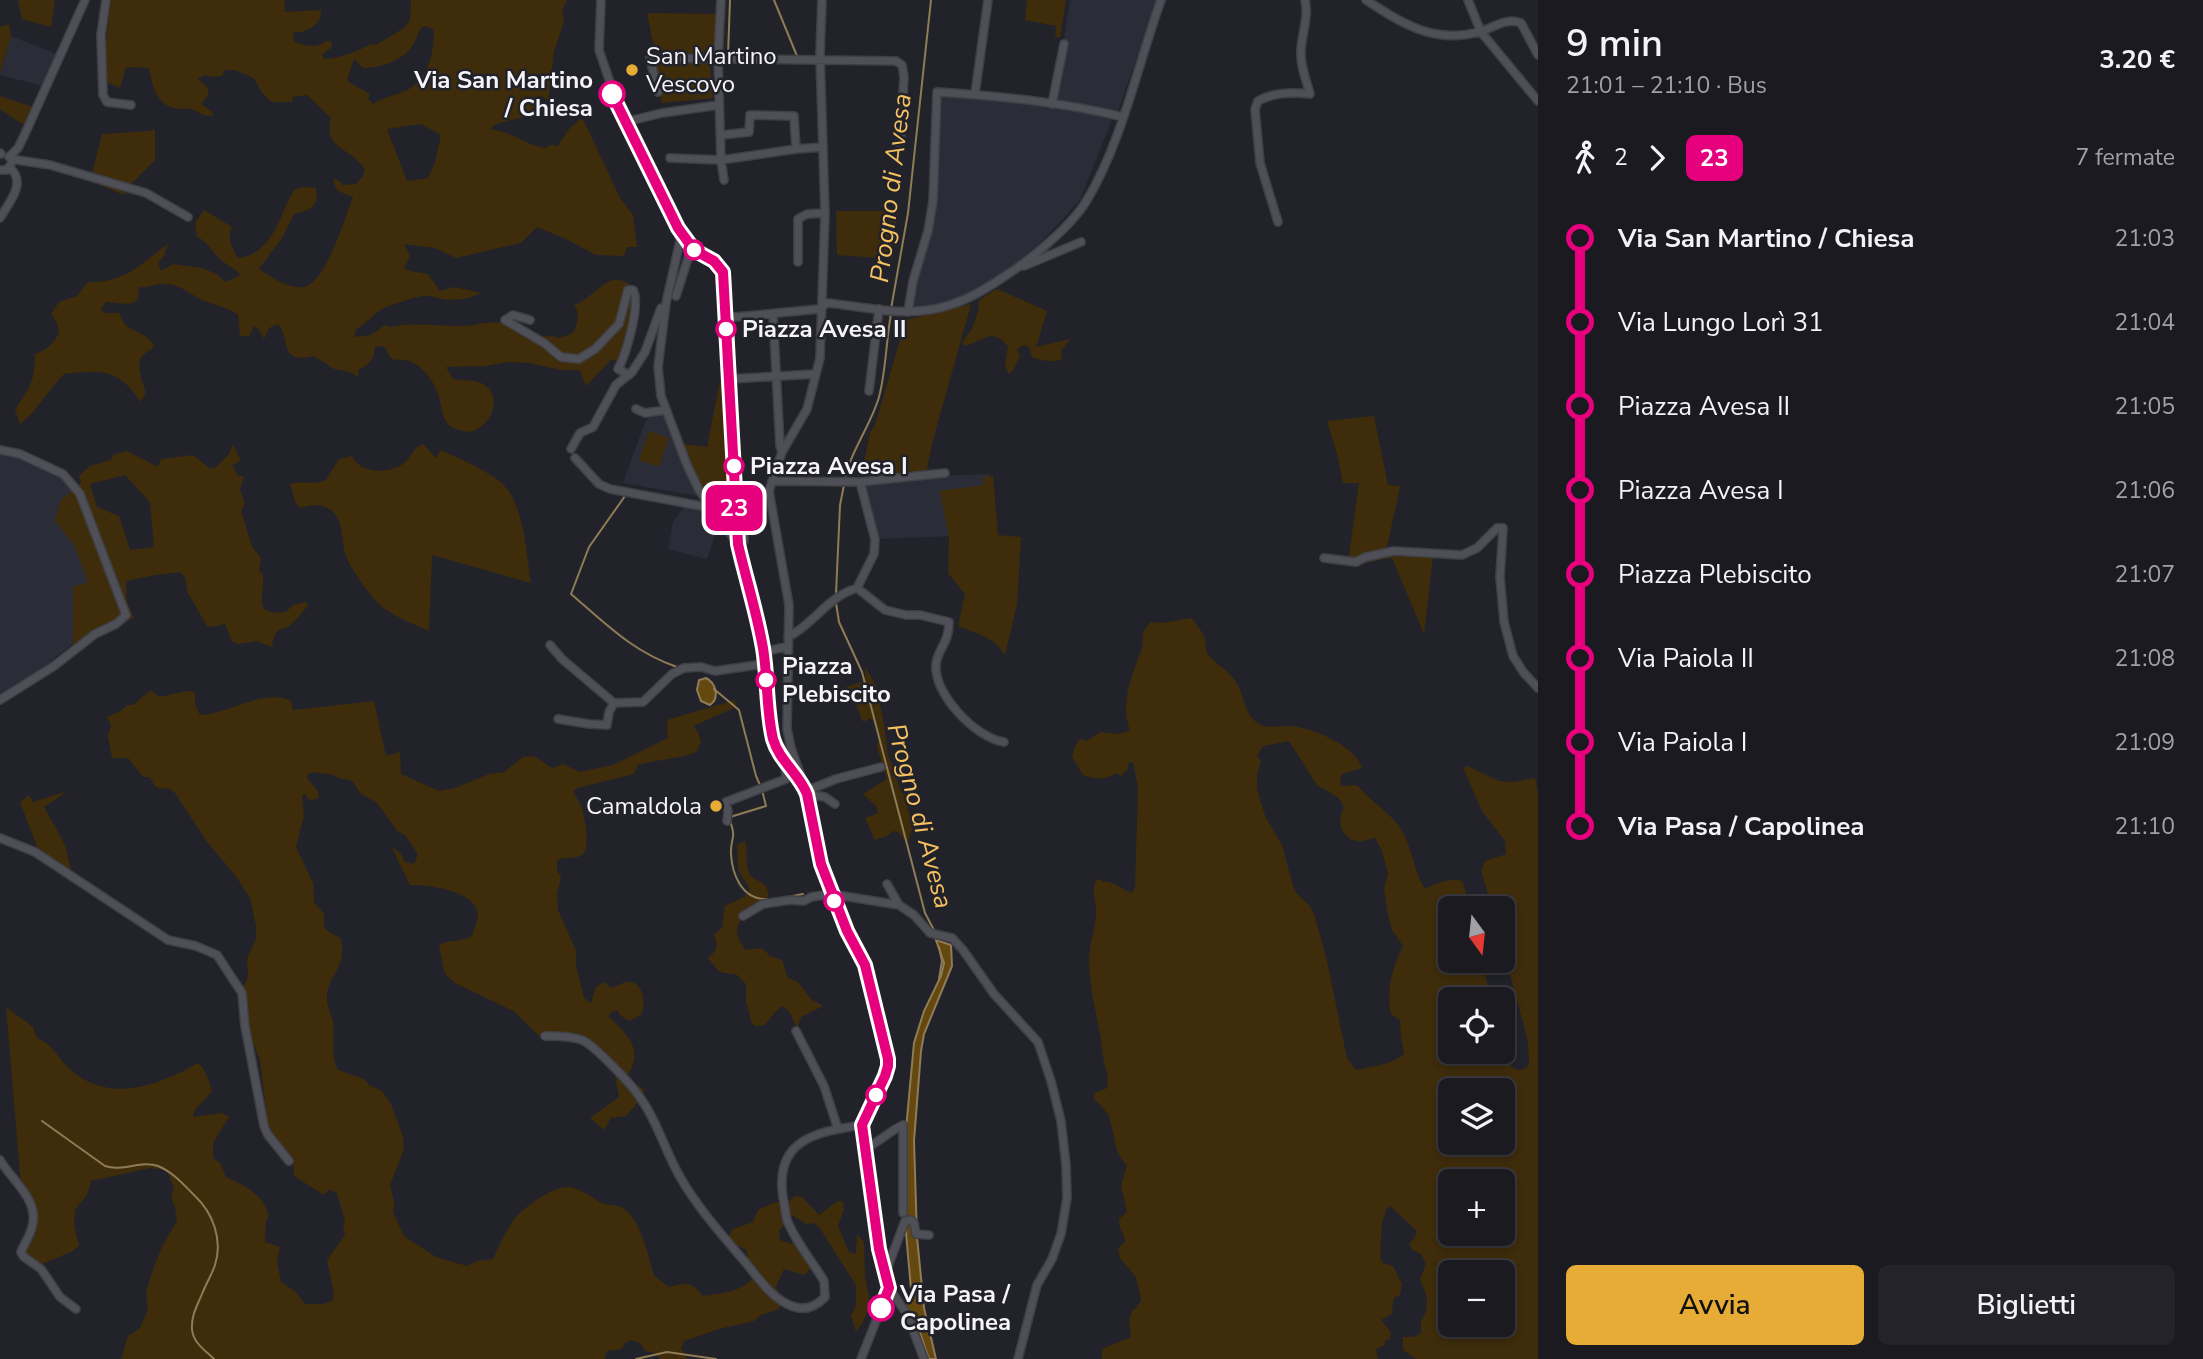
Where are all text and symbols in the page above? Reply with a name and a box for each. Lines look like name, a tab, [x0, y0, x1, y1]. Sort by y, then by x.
text: 9 min	[1566, 18, 1663, 69]
place label: San Martino Vescovo	[645, 40, 777, 100]
text: 3.20 €	[2099, 42, 2175, 77]
marker: San Martino Vescovo	[624, 62, 640, 78]
place label: Via San Martino / Chiesa	[413, 64, 593, 124]
text: 21:01 – 21:10 · Bus	[1566, 70, 1767, 101]
marker: Via San Martino / Chiesa	[599, 81, 625, 107]
water label: Progno di Avesa	[862, 91, 920, 285]
icon: walk	[1566, 139, 1604, 177]
icon: forward	[1638, 139, 1676, 177]
text: 2	[1614, 142, 1628, 173]
text: 23	[1700, 142, 1729, 174]
text: 7 fermate	[2075, 142, 2175, 173]
text: Via San Martino / Chiesa	[1618, 221, 1914, 256]
text: 21:03	[2115, 223, 2175, 254]
unlabelled marker	[684, 240, 704, 260]
text: Via Lungo Lorì 31	[1618, 305, 1824, 340]
text: 21:04	[2115, 307, 2175, 338]
place label: Piazza Avesa II	[742, 313, 907, 345]
marker: Piazza Avesa II	[716, 319, 736, 339]
text: Piazza Avesa II	[1618, 389, 1790, 424]
text: 21:05	[2115, 391, 2175, 422]
place label: Piazza Avesa I	[750, 450, 908, 482]
marker: Piazza Avesa I	[724, 456, 744, 476]
text: Piazza Avesa I	[1618, 473, 1784, 508]
text: 21:06	[2115, 475, 2175, 506]
line badge: 23	[702, 485, 766, 531]
text: 23	[720, 492, 748, 524]
text: Piazza Plebiscito	[1618, 557, 1812, 592]
text: 21:07	[2115, 559, 2175, 590]
text: Via Paiola II	[1618, 641, 1754, 676]
text: 21:08	[2115, 643, 2175, 674]
place label: Piazza Plebiscito	[782, 650, 891, 710]
marker: Piazza Plebiscito	[756, 670, 776, 690]
water label: Progno di Avesa	[878, 720, 962, 912]
text: Via Paiola I	[1618, 725, 1747, 760]
text: 21:09	[2115, 727, 2175, 758]
place label: Camaldola	[586, 790, 702, 822]
marker: Camaldola	[708, 798, 724, 814]
text: Via Pasa / Capolinea	[1618, 809, 1865, 844]
text: 21:10	[2115, 811, 2175, 842]
unlabelled marker	[824, 891, 844, 911]
north arrow	[1438, 896, 1516, 973]
map controls	[1438, 896, 1515, 1337]
button: locate	[1438, 987, 1515, 1064]
button: layers	[1438, 1078, 1515, 1155]
unlabelled marker	[866, 1085, 886, 1105]
button: +	[1438, 1169, 1515, 1246]
button: −	[1438, 1260, 1515, 1337]
button: Avvia	[1566, 1265, 1864, 1345]
button: Biglietti	[1878, 1265, 2175, 1345]
place label: Via Pasa / Capolinea	[899, 1278, 1011, 1338]
marker: Via Pasa / Capolinea	[868, 1295, 894, 1321]

